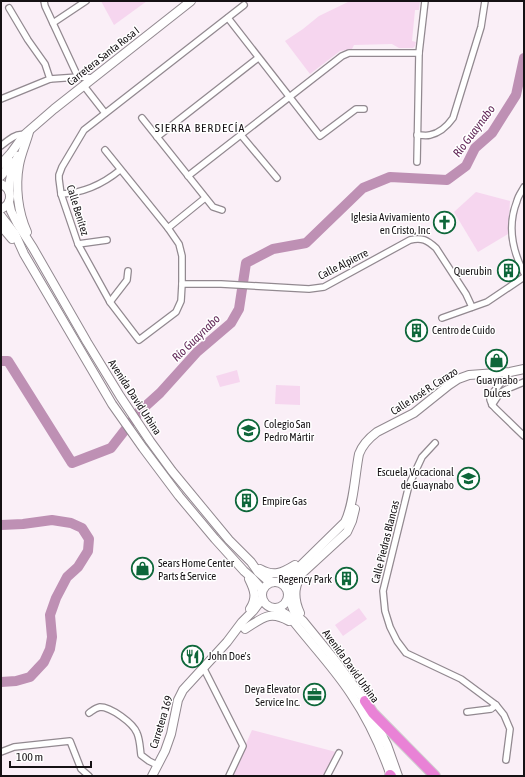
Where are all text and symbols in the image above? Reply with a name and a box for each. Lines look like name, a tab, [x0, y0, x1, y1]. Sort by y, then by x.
street label: Carretera Santa Rosa I	[65, 24, 141, 88]
water label: Río Guaynabo	[450, 102, 498, 160]
district label: SIERRA BERDECÍA	[155, 121, 245, 135]
street label: Calle Benítez	[65, 183, 91, 237]
church icon: Iglesia Avivamiento en Cristo, Inc	[432, 210, 458, 236]
place label: Iglesia Avivamiento en Cristo, Inc	[351, 211, 431, 236]
street label: Calle Alpierre	[316, 246, 370, 282]
building icon: Querubin	[495, 258, 521, 284]
place label: Querubin	[454, 265, 492, 277]
water label: Río Guaynabo	[169, 311, 223, 364]
building icon: Centro de Cuido	[403, 317, 429, 343]
place label: Centro de Cuido	[432, 324, 495, 336]
shop icon: Guaynabo Dulces	[484, 347, 510, 373]
street label: Avenida David Urbina	[106, 357, 164, 437]
street label: Calle José R. Carazo	[388, 365, 460, 417]
place label: Guaynabo Dulces	[476, 374, 518, 399]
school or university icon: Colegio San Pedro Mártir	[235, 417, 261, 443]
place label: Colegio San Pedro Mártir	[264, 418, 315, 443]
school or university icon: Escuela Vocacional de Guaynabo	[456, 465, 482, 491]
place label: Escuela Vocacional de Guaynabo	[377, 466, 454, 491]
building icon: Empire Gas	[234, 488, 260, 514]
place label: Empire Gas	[262, 495, 307, 507]
street label: Calle Piedras Blancas	[369, 499, 401, 585]
shop icon: Sears Home Center Parts & Service	[130, 556, 156, 582]
place label: Sears Home Center Parts & Service	[158, 557, 235, 582]
building icon: Regency Park	[334, 566, 360, 592]
place label: Regency Park	[278, 573, 332, 585]
street label: Avenida David Urbina	[320, 627, 382, 705]
restaurant icon: John Doe's	[179, 643, 205, 669]
place label: John Doe's	[208, 650, 251, 662]
office icon: Deya Elevator Service Inc.	[302, 682, 328, 708]
place label: Deya Elevator Service Inc.	[245, 683, 301, 708]
street label: Carretera 169	[147, 694, 175, 750]
scale bar	[10, 743, 91, 769]
text: 100 m	[16, 750, 43, 764]

